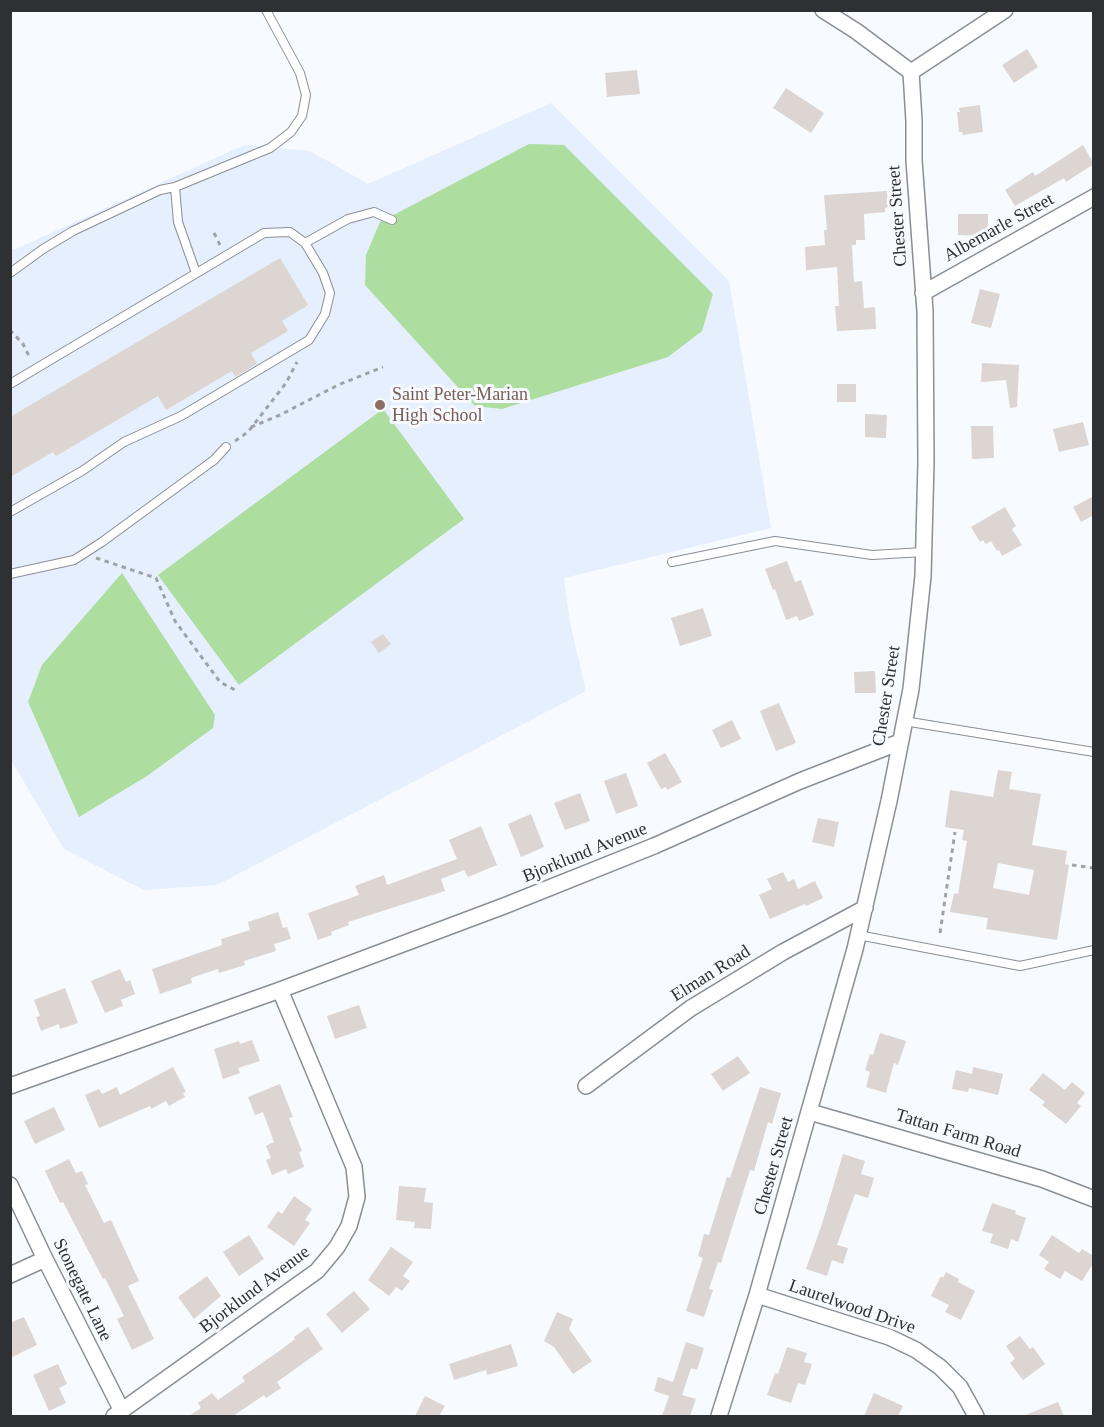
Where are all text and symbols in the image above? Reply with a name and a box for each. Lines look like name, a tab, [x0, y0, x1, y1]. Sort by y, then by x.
street label: Chester Street	[884, 165, 912, 267]
street label: Albemarle Street	[940, 189, 1058, 267]
place label: Saint Peter-Marian High School	[392, 384, 528, 426]
marker: Saint Peter-Marian High School	[373, 398, 387, 412]
street label: Chester Street	[868, 644, 906, 748]
street label: Bjorklund Avenue	[520, 818, 650, 888]
street label: Elman Road	[667, 941, 755, 1007]
street label: Tattan Farm Road	[893, 1105, 1023, 1163]
street label: Chester Street	[750, 1114, 798, 1218]
street label: Stonegate Lane	[48, 1235, 116, 1345]
street label: Bjorklund Avenue	[196, 1242, 314, 1338]
street label: Laurelwood Drive	[786, 1275, 918, 1339]

